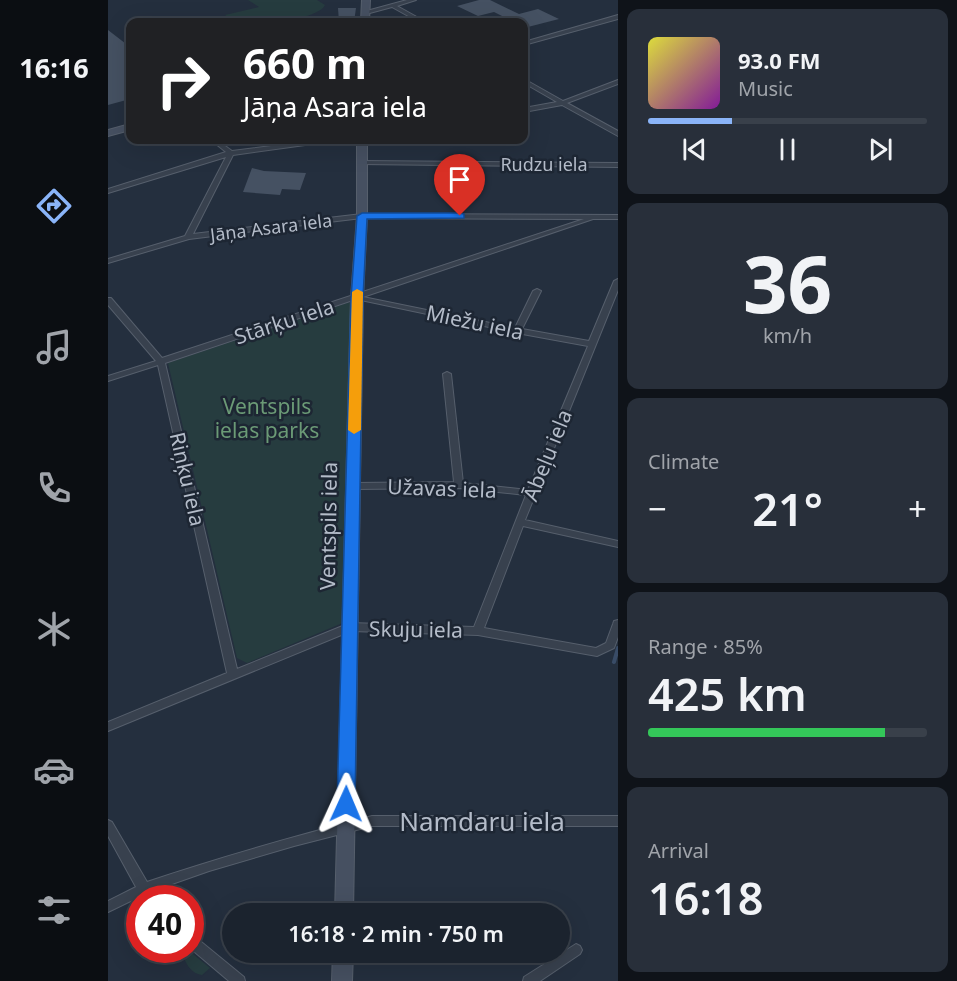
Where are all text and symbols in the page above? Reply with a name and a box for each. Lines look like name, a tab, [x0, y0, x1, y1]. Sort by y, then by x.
text: 660 m	[243, 34, 367, 91]
icon: right	[144, 42, 222, 120]
text: 93.0 FM	[738, 45, 820, 75]
text: 16:16	[19, 49, 89, 86]
text: Music	[738, 75, 793, 102]
text: Jāņa Asara iela	[243, 88, 427, 125]
icon: previous	[678, 133, 711, 166]
icon: pause	[771, 133, 804, 166]
icon: next	[864, 133, 897, 166]
street label: Rudzu iela	[500, 152, 588, 176]
pin	[434, 154, 485, 216]
icon: arrive	[443, 163, 476, 196]
icon: directions	[33, 185, 75, 227]
street label: Jāņa Asara iela	[207, 208, 333, 247]
text: 36	[743, 230, 832, 336]
street label: Stārķu iela	[230, 292, 338, 350]
street label: Miežu iela	[424, 298, 526, 346]
text: km/h	[763, 322, 812, 349]
icon: music	[33, 326, 75, 368]
park label: Ventspils ielas parks	[215, 392, 319, 444]
street label: Ābeļu iela	[516, 405, 578, 505]
street label: Riņķu iela	[164, 429, 212, 529]
text: Climate	[648, 448, 719, 475]
street label: Ventspils iela	[313, 462, 343, 590]
icon: phone	[33, 467, 75, 509]
street label: Užavas iela	[387, 472, 497, 504]
text: 21°	[752, 478, 823, 539]
text: −	[648, 486, 667, 531]
text: +	[908, 486, 927, 531]
icon: climate	[33, 608, 75, 650]
street label: Skuju iela	[369, 614, 463, 644]
text: Range · 85%	[648, 633, 763, 660]
text: 425 km	[648, 663, 807, 724]
icon: car	[33, 749, 75, 791]
position arrow	[314, 772, 378, 836]
street label: Namdaru iela	[399, 803, 565, 839]
text: Arrival	[648, 837, 709, 864]
text: 16:18	[648, 867, 763, 928]
speed limit sign: 40	[126, 885, 204, 963]
icon: filters	[33, 889, 75, 931]
text: 16:18 · 2 min · 750 m	[288, 918, 504, 948]

